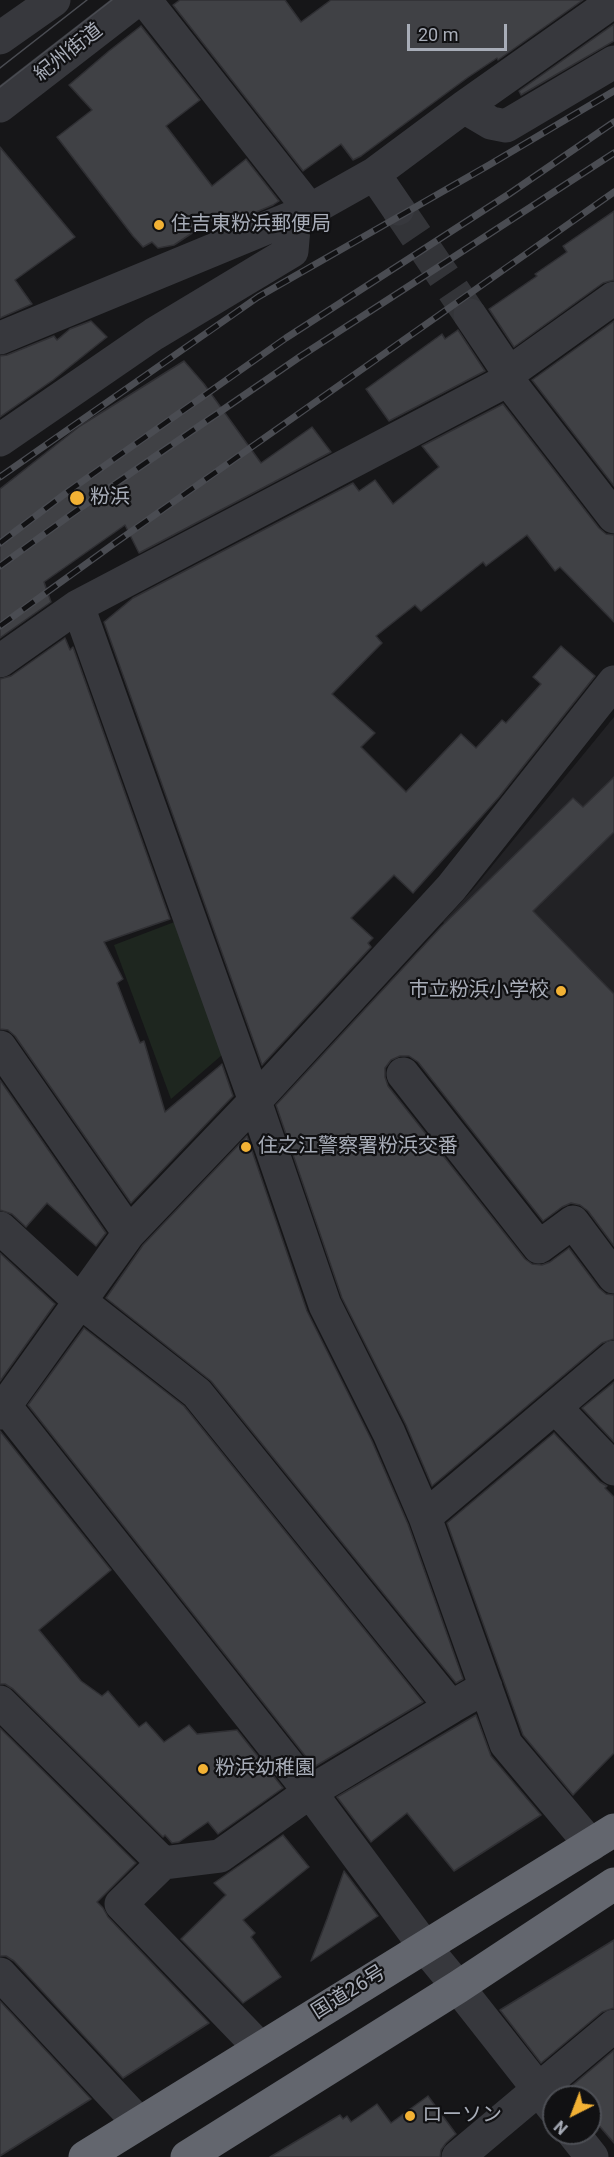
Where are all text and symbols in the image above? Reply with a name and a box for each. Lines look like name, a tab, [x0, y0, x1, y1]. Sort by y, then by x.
scale bar	[410, 12, 510, 50]
street label: 紀州街道	[30, 19, 108, 87]
text: 20 m	[418, 24, 458, 45]
place label: 住吉東粉浜郵便局	[171, 213, 331, 237]
marker: 住吉東粉浜郵便局	[152, 218, 166, 232]
place label: 粉浜	[90, 486, 130, 510]
marker: 粉浜	[68, 489, 86, 507]
place label: 市立粉浜小学校	[409, 979, 549, 1003]
marker: 市立粉浜小学校	[554, 984, 568, 998]
place label: 住之江警察署粉浜交番	[258, 1135, 458, 1159]
marker: 住之江警察署粉浜交番	[239, 1140, 253, 1154]
place label: 粉浜幼稚園	[215, 1757, 315, 1781]
marker: 粉浜幼稚園	[196, 1762, 210, 1776]
street label: 国道26号	[308, 1961, 390, 2025]
north arrow	[542, 2085, 602, 2145]
place label: ローソン	[422, 2104, 502, 2128]
marker: ローソン	[403, 2109, 417, 2123]
text: N	[550, 2116, 572, 2138]

